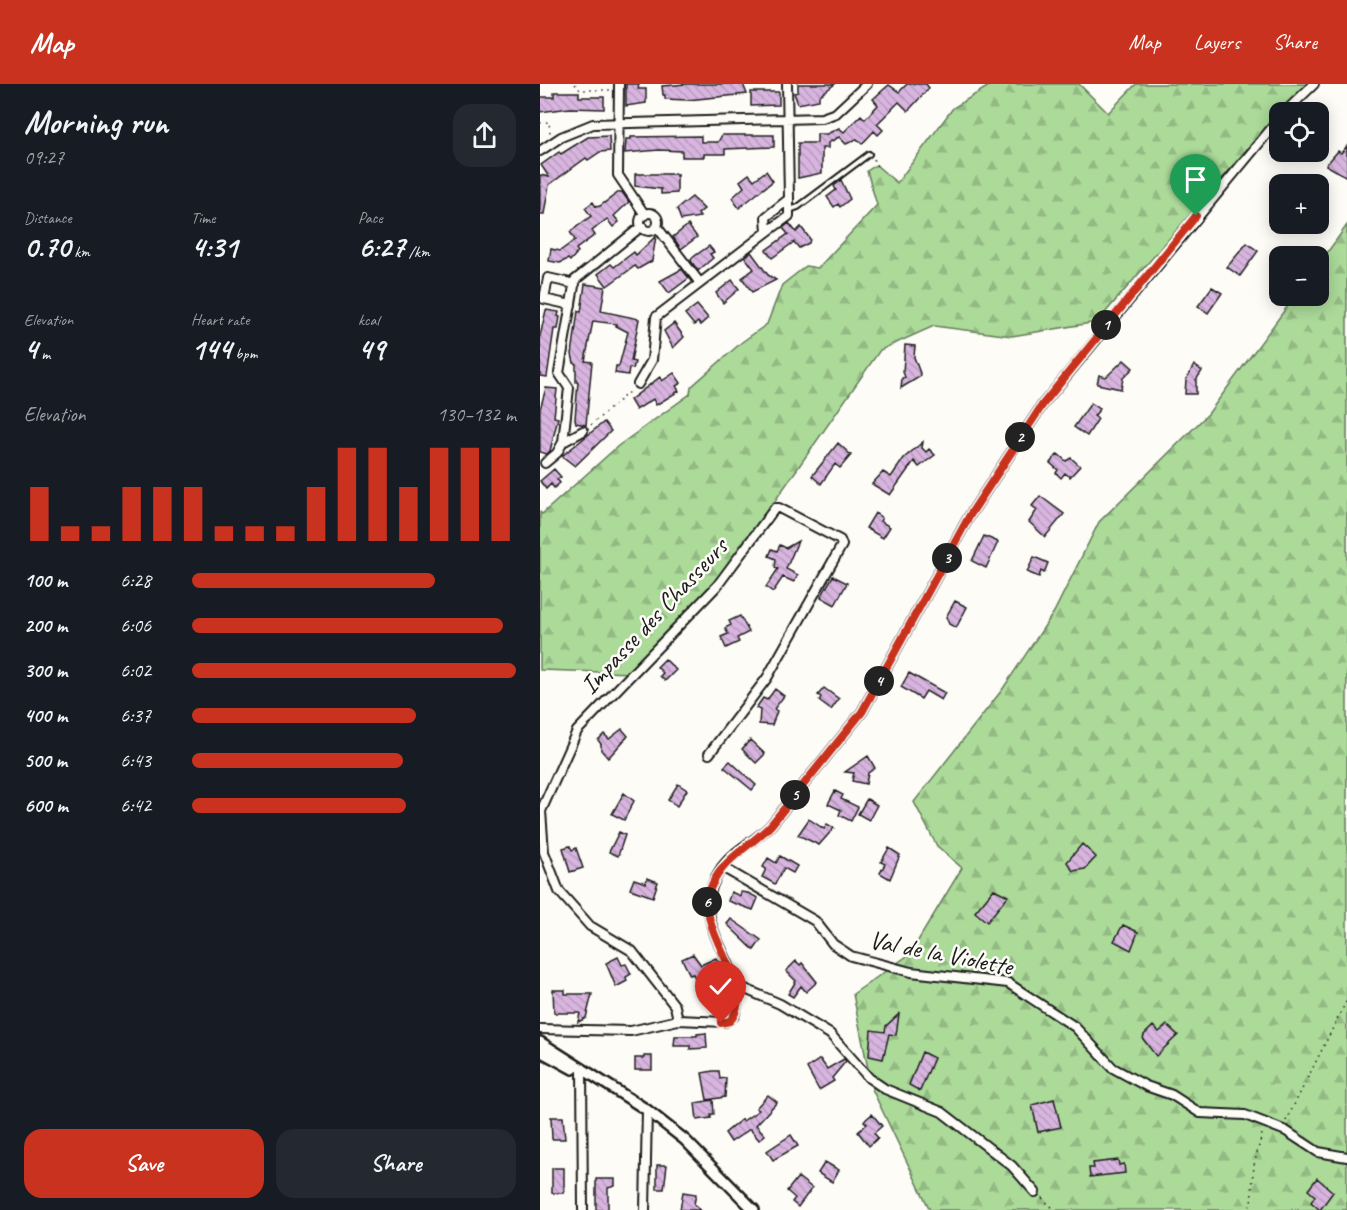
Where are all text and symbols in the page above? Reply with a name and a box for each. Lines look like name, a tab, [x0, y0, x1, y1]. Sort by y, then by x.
text: Map	[30, 25, 73, 60]
text: Map	[1128, 29, 1161, 55]
text: Layers	[1194, 29, 1240, 55]
text: Share	[1273, 29, 1317, 55]
text: Morning run	[24, 101, 168, 143]
map controls	[1269, 102, 1329, 306]
button: locate	[1269, 102, 1329, 162]
button: share	[453, 104, 516, 167]
text: 09:27	[24, 145, 64, 170]
pin	[1170, 154, 1221, 216]
icon: arrive	[1179, 163, 1212, 196]
button: +	[1269, 174, 1329, 234]
text: Distance	[24, 208, 72, 228]
text: Time	[191, 208, 215, 228]
text: Pace	[358, 208, 383, 228]
text: 0.70	[24, 228, 70, 266]
text: 4:31	[191, 228, 237, 266]
text: 6:27	[358, 228, 405, 266]
text: km	[70, 242, 90, 262]
text: /km	[405, 242, 430, 262]
button: −	[1269, 246, 1329, 306]
text: Elevation	[24, 310, 73, 330]
text: Heart rate	[191, 310, 249, 330]
text: kcal	[358, 310, 379, 330]
pin: 1	[1091, 310, 1121, 340]
text: 1	[1102, 315, 1110, 335]
text: 4	[24, 330, 38, 368]
text: 144	[191, 330, 232, 368]
text: 49	[358, 330, 385, 368]
text: m	[38, 344, 50, 364]
text: bpm	[232, 344, 257, 364]
text: Elevation	[24, 402, 86, 427]
text: 130–132 m	[437, 402, 516, 427]
pin: 2	[1005, 422, 1035, 452]
text: 2	[1016, 427, 1024, 447]
street label: Impasse des Chasseurs	[573, 529, 736, 701]
pin: 3	[932, 543, 962, 573]
text: 3	[943, 548, 951, 568]
text: 100 m	[24, 568, 67, 593]
text: 6:28	[120, 568, 151, 593]
text: 200 m	[24, 613, 67, 638]
text: 6:06	[120, 613, 151, 638]
text: 300 m	[24, 658, 67, 683]
text: 6:02	[120, 658, 151, 683]
pin: 4	[864, 666, 894, 696]
text: 4	[875, 671, 883, 691]
text: 400 m	[24, 703, 67, 728]
text: 6:37	[120, 703, 151, 728]
text: 500 m	[24, 748, 67, 773]
text: 6:43	[120, 748, 151, 773]
pin: 5	[780, 780, 810, 810]
text: 5	[792, 785, 798, 805]
text: 600 m	[24, 793, 68, 818]
text: 6:42	[120, 793, 151, 818]
pin: 6	[692, 887, 722, 917]
text: 6	[703, 892, 711, 912]
street label: Val de la Violette	[867, 923, 1018, 984]
pin	[695, 961, 746, 1023]
icon: check	[704, 970, 737, 1003]
button: Save	[24, 1129, 264, 1198]
button: Share	[276, 1129, 516, 1198]

